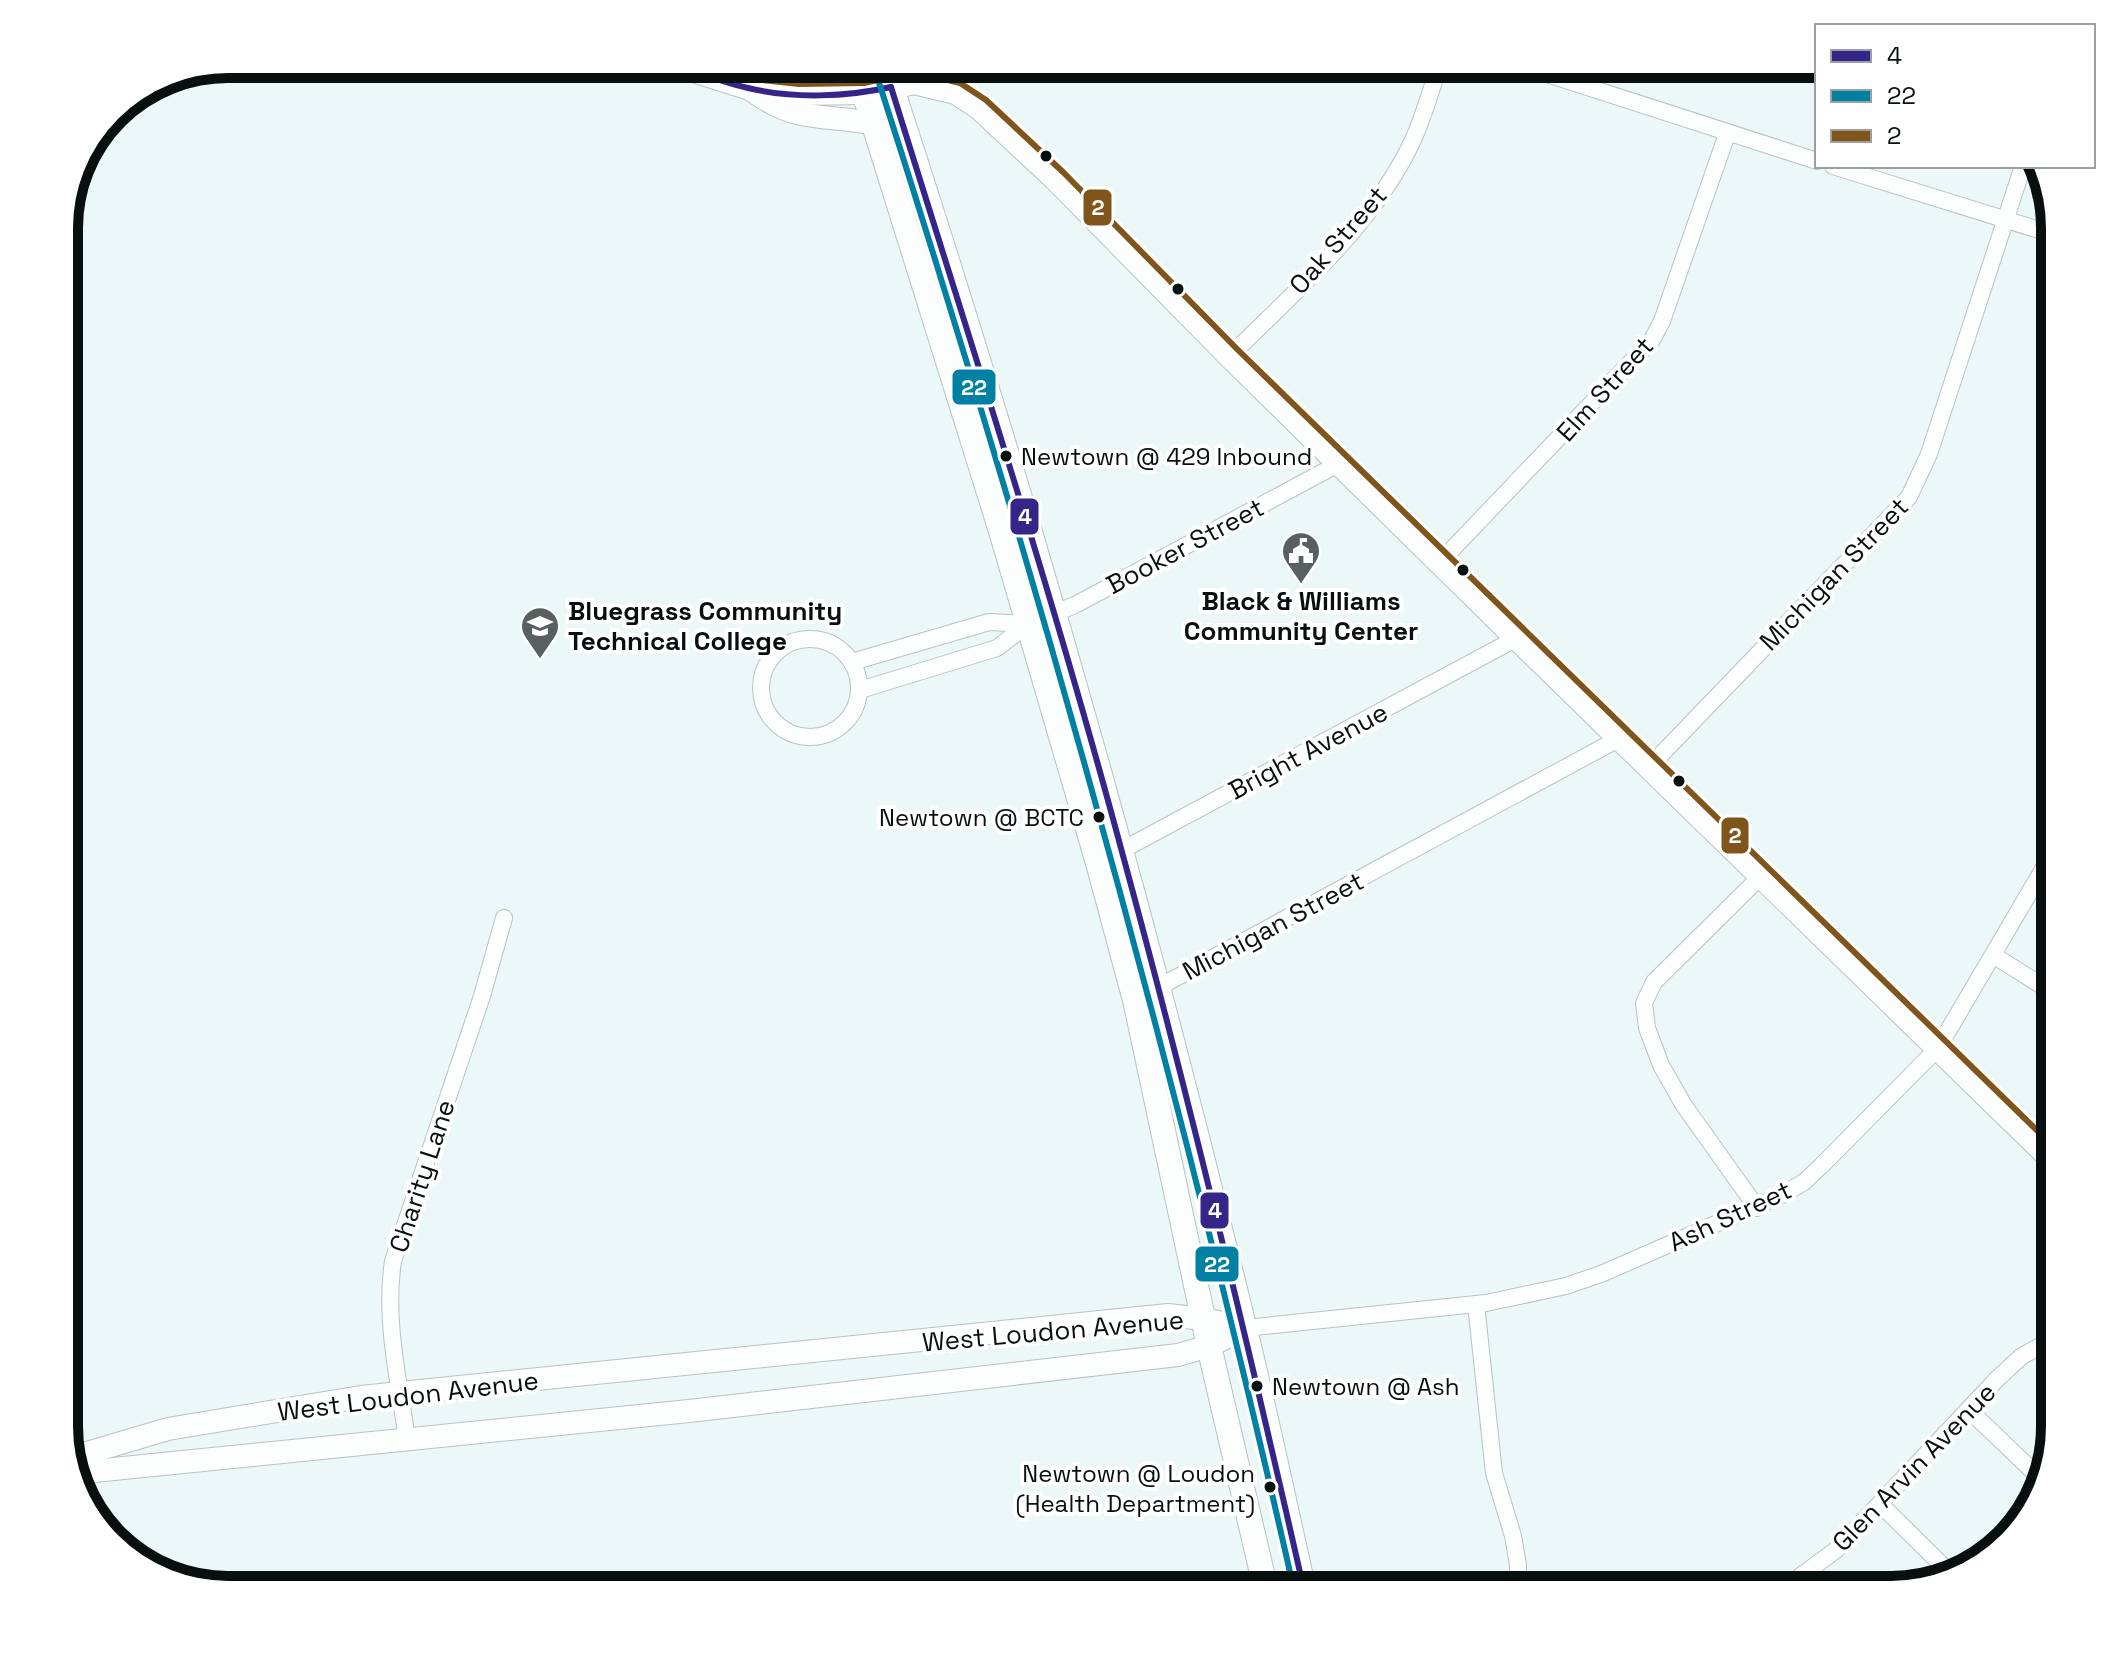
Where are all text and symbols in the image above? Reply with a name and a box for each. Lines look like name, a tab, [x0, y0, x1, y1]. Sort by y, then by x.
legend	[1815, 24, 2095, 168]
text: 4	[1887, 40, 1902, 71]
text: 22	[1887, 80, 1916, 111]
text: 2	[1887, 120, 1901, 151]
unlabelled marker	[1038, 148, 1054, 164]
street label: Oak Street	[1282, 179, 1394, 301]
line badge: 2	[1082, 188, 1113, 227]
text: 2	[1091, 193, 1105, 221]
unlabelled marker	[1170, 281, 1186, 297]
street label: Elm Street	[1549, 330, 1661, 448]
line badge: 22	[951, 368, 997, 406]
text: 22	[961, 373, 987, 401]
place label: Newtown @ 429 Inbound	[1021, 441, 1312, 472]
marker: Newtown @ 429 Inbound	[998, 448, 1014, 464]
street label: Booker Street	[1100, 490, 1270, 602]
street label: Michigan Street	[1752, 490, 1916, 658]
line badge: 4	[1009, 497, 1040, 536]
text: 4	[1018, 502, 1032, 530]
public building icon: Black & Williams Community Center	[1280, 530, 1322, 585]
unlabelled marker	[1455, 562, 1471, 578]
place label: Black & Williams Community Center	[1184, 584, 1418, 648]
place label: Bluegrass Community Technical College	[568, 594, 842, 658]
school or university icon: Bluegrass Community Technical College	[519, 605, 561, 660]
street label: Bright Avenue	[1222, 695, 1394, 807]
unlabelled marker	[1671, 773, 1687, 789]
place label: Newtown @ BCTC	[879, 802, 1084, 833]
marker: Newtown @ BCTC	[1091, 809, 1107, 825]
line badge: 2	[1720, 816, 1750, 855]
text: 2	[1728, 821, 1742, 849]
street label: Michigan Street	[1177, 864, 1369, 988]
street label: Charity Lane	[381, 1095, 463, 1257]
street label: Ash Street	[1663, 1173, 1797, 1259]
line badge: 4	[1199, 1191, 1230, 1230]
text: 4	[1208, 1196, 1222, 1224]
line badge: 22	[1194, 1245, 1240, 1283]
text: 22	[1204, 1250, 1230, 1278]
street label: West Loudon Avenue	[921, 1303, 1185, 1359]
street label: West Loudon Avenue	[275, 1363, 541, 1429]
place label: Newtown @ Ash	[1272, 1371, 1459, 1402]
street label: Glen Arvin Avenue	[1825, 1375, 2003, 1559]
marker: Newtown @ Ash	[1249, 1378, 1265, 1394]
place label: Newtown @ Loudon (Health Department)	[1016, 1458, 1255, 1519]
marker: Newtown @ Loudon (Health Department)	[1262, 1479, 1278, 1495]

